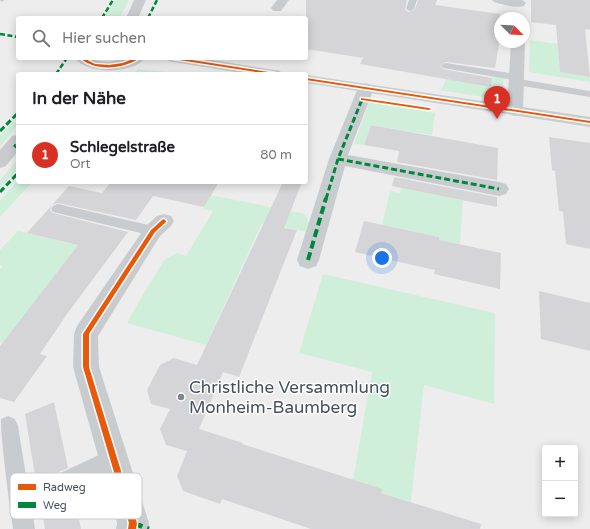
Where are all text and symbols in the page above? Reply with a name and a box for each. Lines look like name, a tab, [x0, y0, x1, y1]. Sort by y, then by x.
north arrow	[494, 12, 530, 48]
search box	[16, 16, 308, 60]
icon: search	[30, 27, 52, 49]
text: Hier suchen	[62, 29, 146, 47]
pin: 1	[484, 86, 510, 119]
text: In der Nähe	[32, 88, 126, 109]
text: Schlegelstraße	[70, 138, 175, 156]
text: 1	[41, 147, 49, 163]
text: 80 m	[260, 147, 292, 163]
text: Ort	[70, 156, 90, 172]
your location	[372, 248, 392, 268]
place label: Christliche Versammlung Monheim-Baumberg	[189, 377, 390, 418]
marker: Christliche Versammlung Monheim-Baumberg	[176, 392, 186, 402]
map controls	[542, 445, 578, 517]
button: +	[542, 445, 578, 481]
legend	[10, 473, 142, 519]
text: Radweg	[43, 481, 86, 494]
button: −	[542, 481, 578, 517]
text: Weg	[43, 499, 67, 512]

